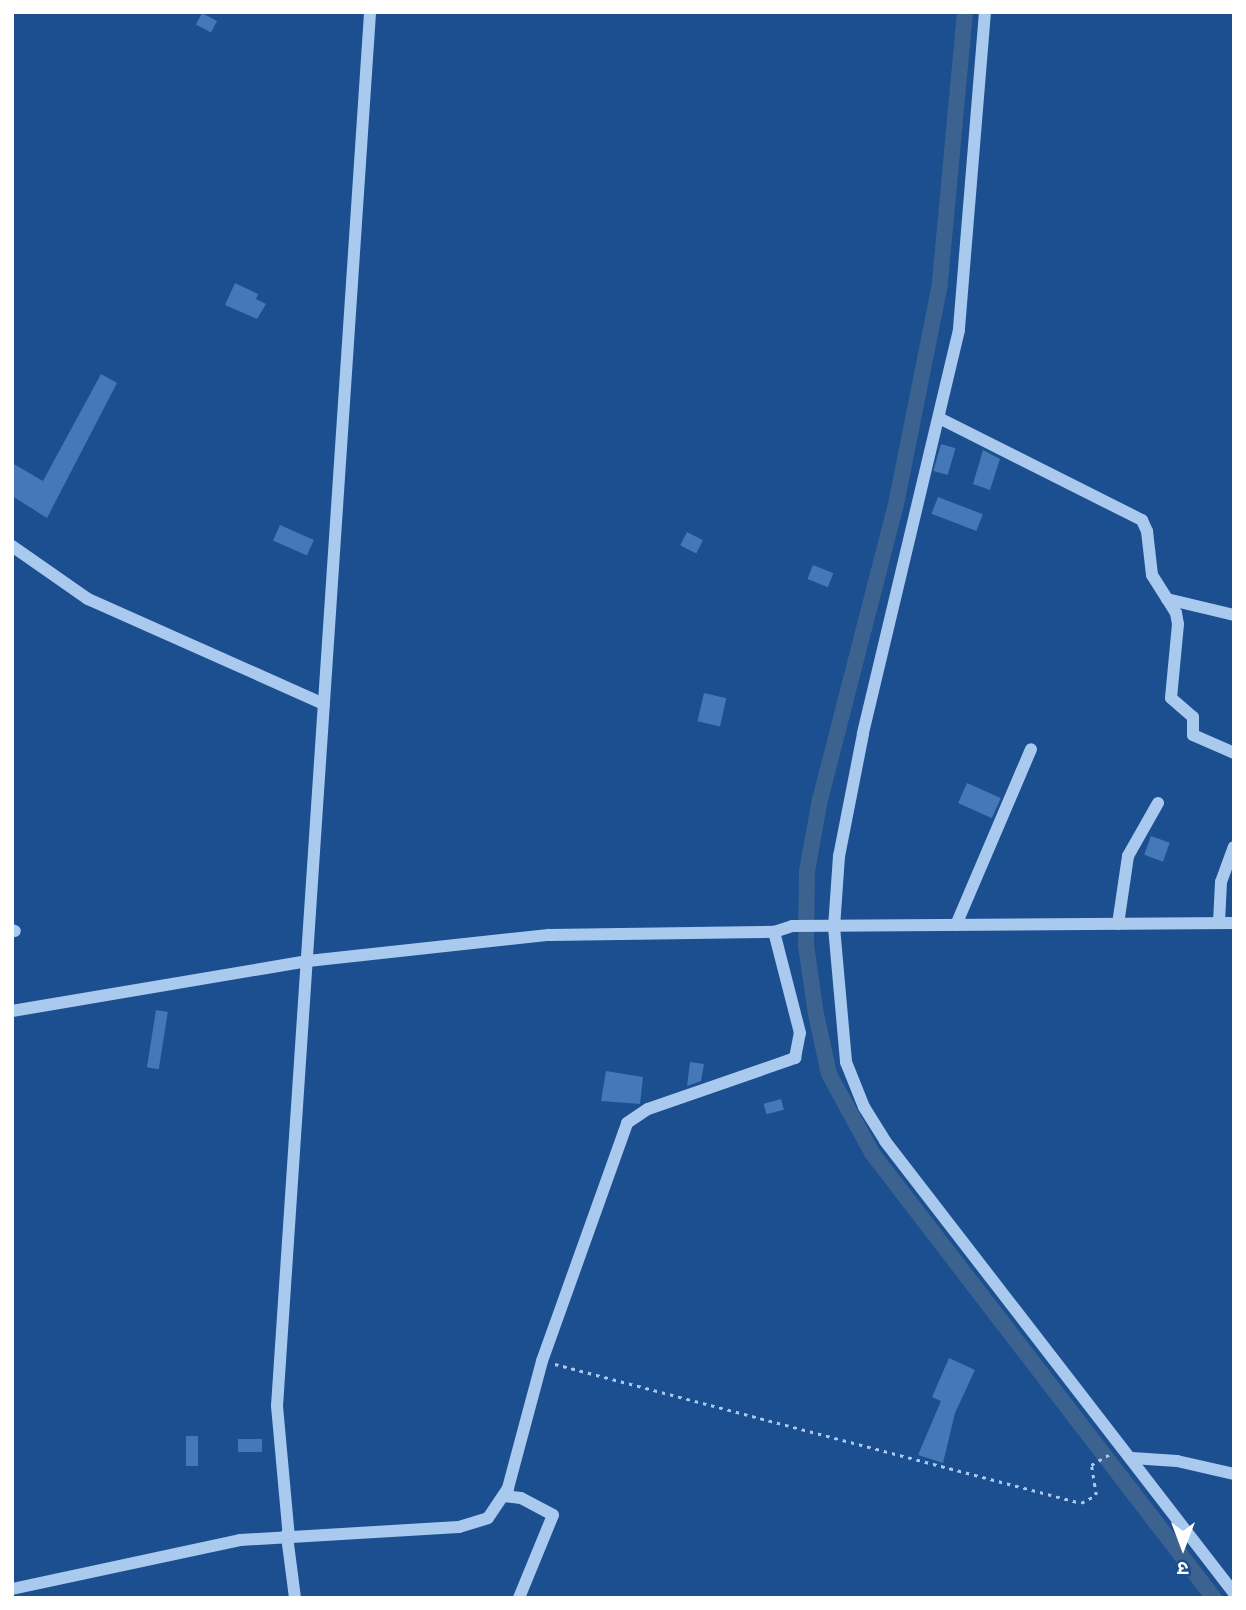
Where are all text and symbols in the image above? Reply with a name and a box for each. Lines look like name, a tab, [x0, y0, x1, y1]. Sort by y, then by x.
north arrow	[1148, 1512, 1218, 1582]
text: उ	[1177, 1558, 1189, 1579]

